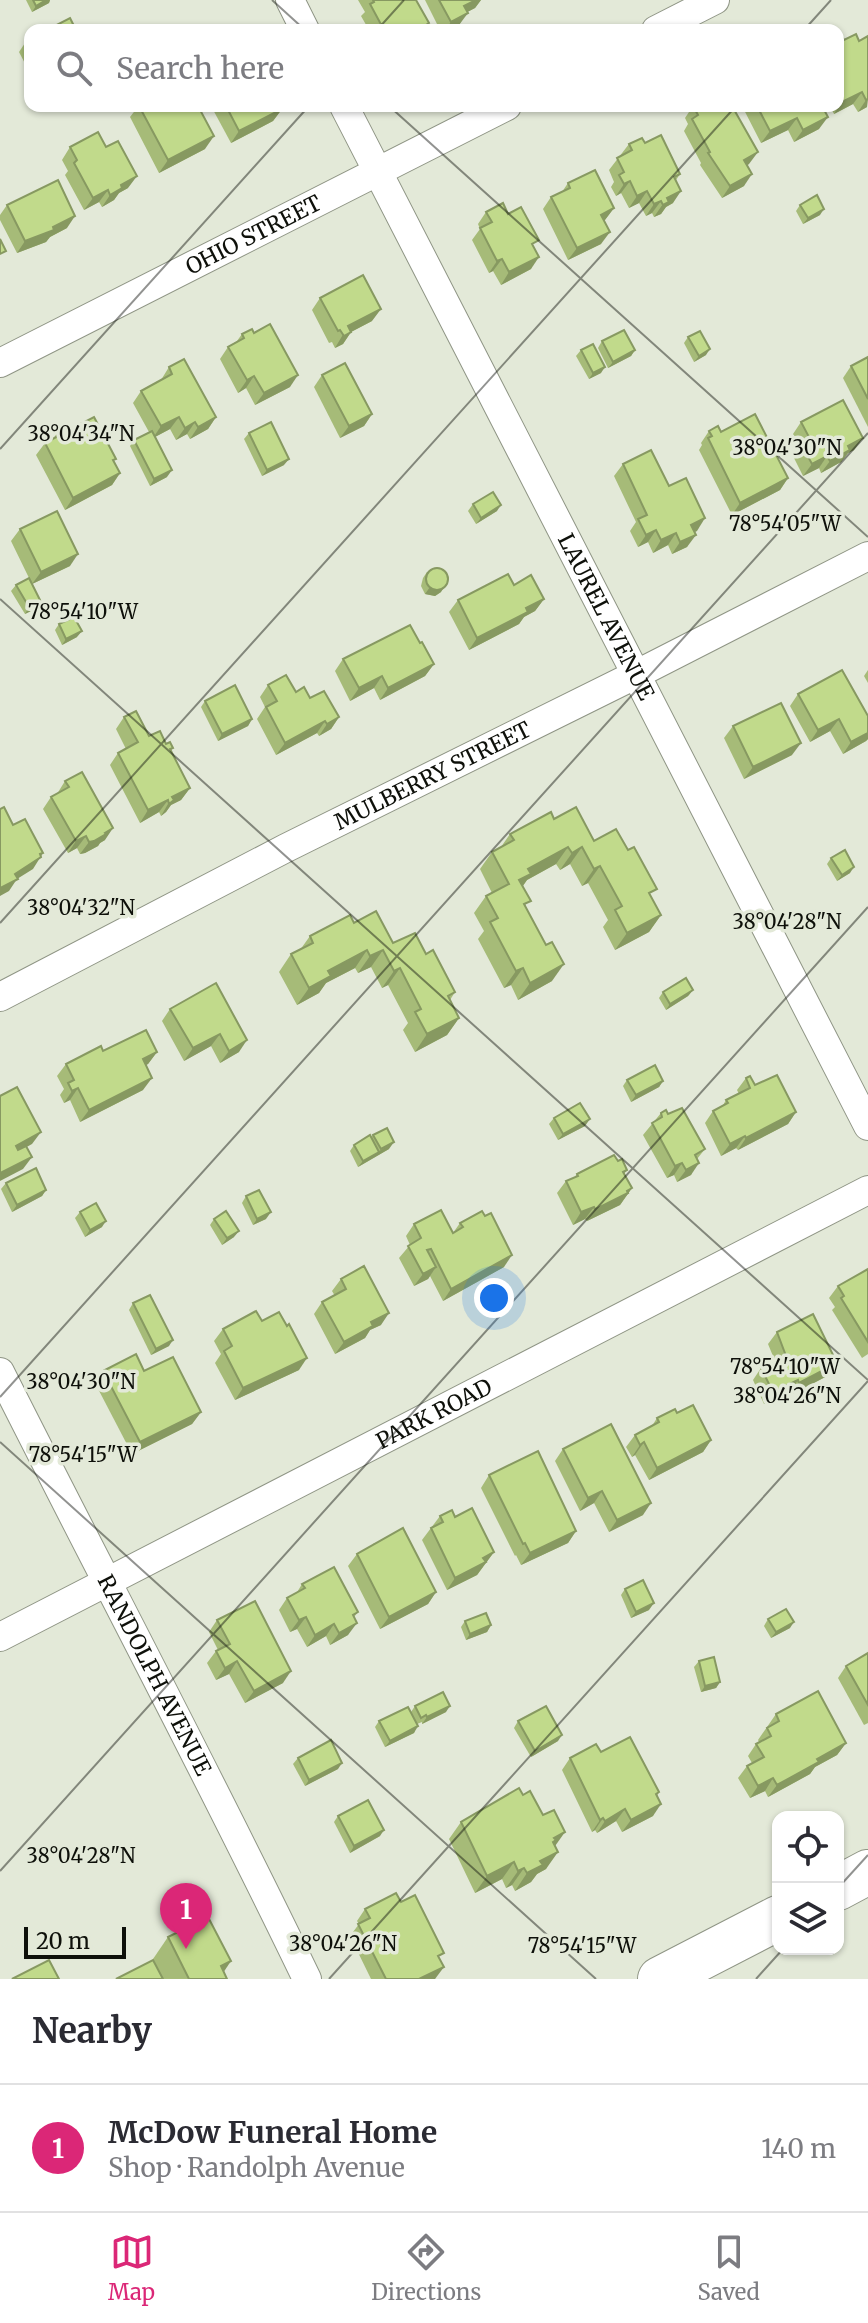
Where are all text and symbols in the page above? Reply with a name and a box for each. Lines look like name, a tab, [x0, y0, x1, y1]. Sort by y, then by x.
search box	[24, 24, 844, 112]
icon: search	[52, 46, 96, 90]
text: Search here	[116, 49, 284, 87]
street label: OHIO STREET	[181, 189, 326, 281]
text: 38°04'34"N	[27, 421, 135, 446]
text: 38°04'30"N	[732, 435, 842, 460]
text: 78°54'05"W	[729, 511, 842, 536]
street label: LAUREL AVENUE	[552, 529, 661, 705]
text: 78°54'10"W	[28, 599, 139, 624]
street label: MULBERRY STREET	[330, 715, 535, 836]
text: 38°04'32"N	[27, 895, 135, 920]
text: 38°04'28"N	[733, 909, 842, 934]
your location	[474, 1278, 514, 1318]
text: 78°54'10"W	[730, 1354, 841, 1379]
text: 38°04'30"N	[26, 1369, 136, 1394]
street label: PARK ROAD	[371, 1372, 497, 1455]
text: 38°04'26"N	[733, 1383, 841, 1408]
text: 78°54'15"W	[29, 1442, 138, 1467]
street label: RANDOLPH AVENUE	[92, 1570, 218, 1780]
map controls	[772, 1811, 844, 1955]
button: locate	[772, 1811, 844, 1883]
text: 38°04'28"N	[27, 1843, 136, 1868]
pin: 1	[160, 1883, 212, 1949]
button: layers	[772, 1883, 844, 1955]
scale bar	[24, 1923, 126, 1959]
text: 20 m	[36, 1927, 90, 1955]
text: 38°04'26"N	[289, 1931, 397, 1956]
text: 78°54'15"W	[528, 1933, 637, 1958]
text: Nearby	[32, 2010, 152, 2052]
text: McDow Funeral Home	[108, 2113, 437, 2151]
text: 1	[52, 2132, 64, 2165]
text: 140 m	[761, 2132, 836, 2165]
text: Shop · Randolph Avenue	[108, 2151, 405, 2184]
tab: Map	[108, 2230, 155, 2306]
tab: Directions	[371, 2230, 481, 2306]
tab: Saved	[698, 2230, 760, 2306]

